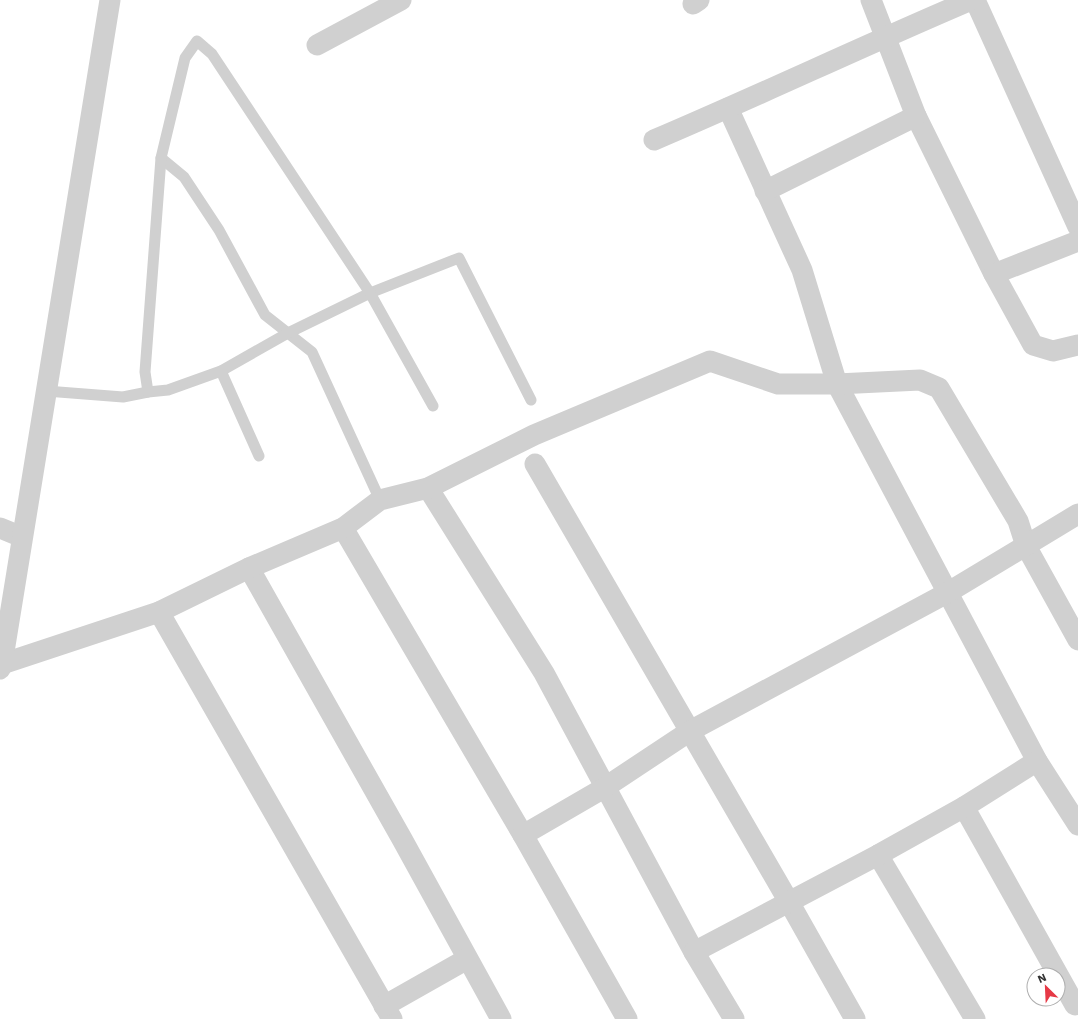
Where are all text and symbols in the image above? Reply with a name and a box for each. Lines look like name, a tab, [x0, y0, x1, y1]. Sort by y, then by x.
north arrow	[1026, 967, 1066, 1007]
text: N	[1036, 971, 1049, 986]

